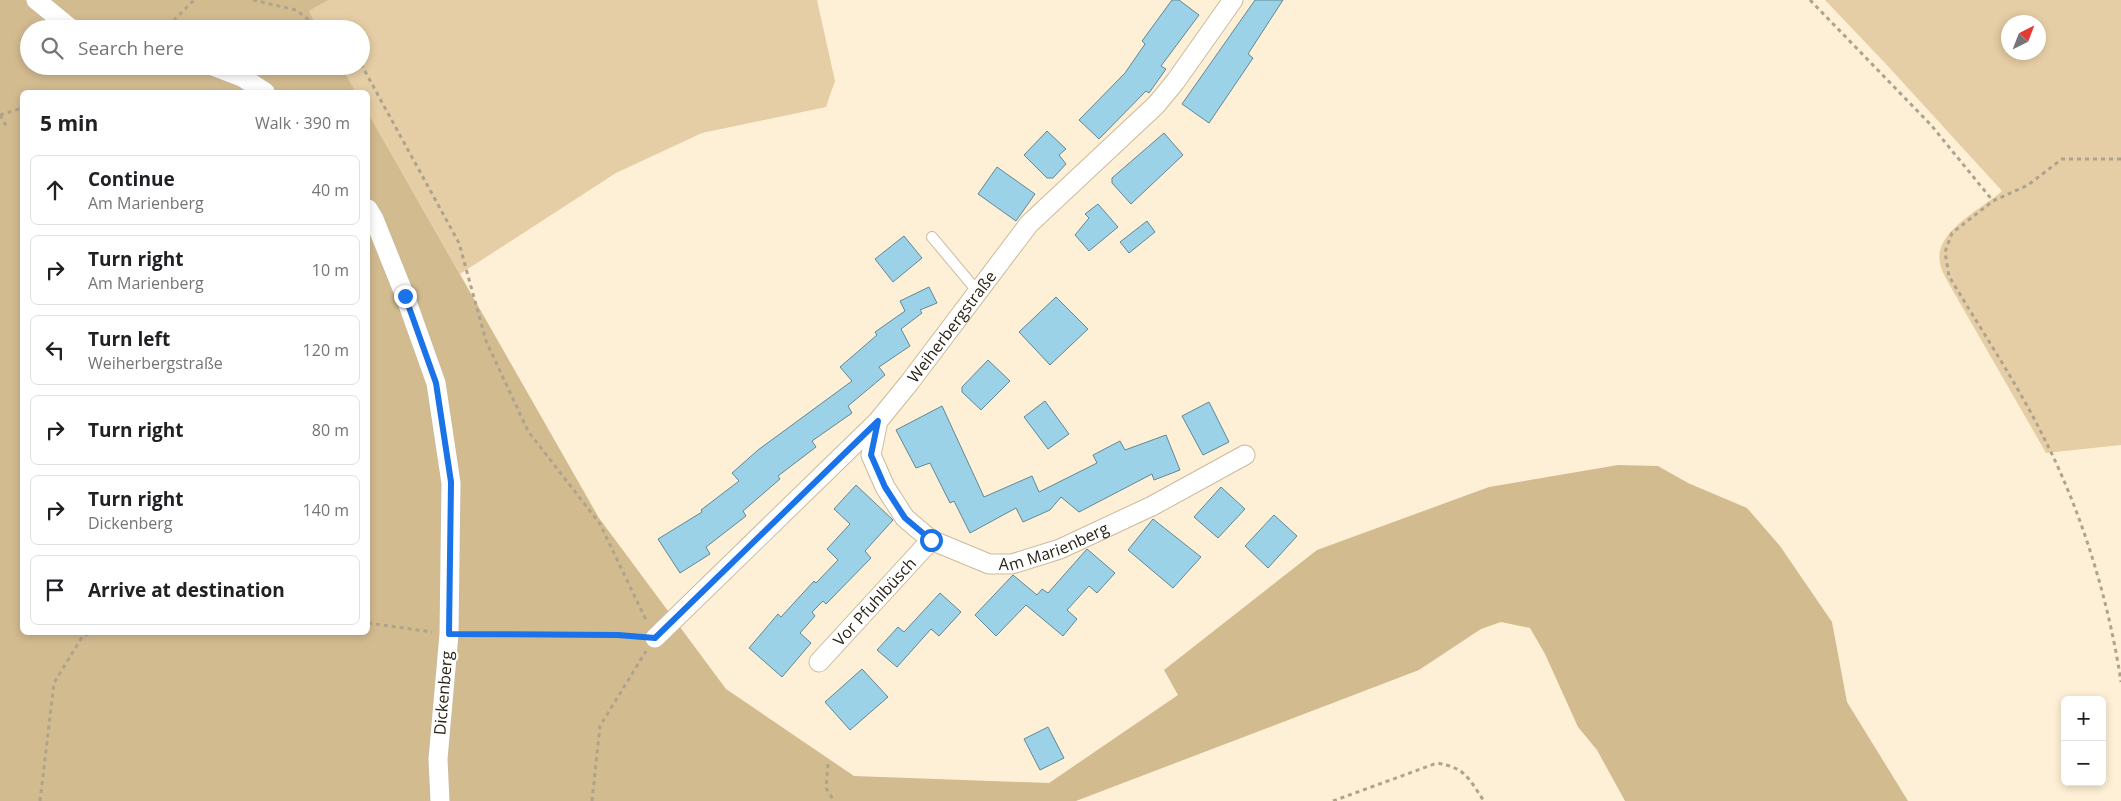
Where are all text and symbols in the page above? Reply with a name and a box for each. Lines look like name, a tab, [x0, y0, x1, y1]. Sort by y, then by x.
north arrow	[2001, 15, 2046, 60]
search box	[20, 20, 370, 75]
icon: search	[38, 34, 66, 62]
text: Search here	[78, 35, 184, 61]
text: 5 min	[40, 109, 98, 137]
text: Walk · 390 m	[255, 112, 350, 134]
text: Continue	[88, 166, 175, 192]
icon: ahead	[41, 176, 69, 204]
text: 40 m	[312, 179, 349, 201]
text: Am Marienberg	[88, 192, 204, 214]
text: Turn right	[88, 246, 183, 272]
icon: right	[41, 256, 69, 284]
text: 10 m	[312, 259, 349, 281]
street label: Weiherbergstraße	[902, 266, 1001, 387]
text: Am Marienberg	[88, 272, 204, 294]
route end	[394, 285, 417, 308]
text: Turn left	[88, 326, 170, 352]
icon: left	[41, 336, 69, 364]
text: 120 m	[303, 339, 349, 361]
text: Weiherbergstraße	[88, 352, 223, 374]
icon: right	[41, 416, 69, 444]
text: Turn right	[88, 417, 183, 443]
text: 80 m	[312, 419, 349, 441]
text: Turn right	[88, 486, 183, 512]
icon: right	[41, 496, 69, 524]
text: 140 m	[303, 499, 349, 521]
text: Dickenberg	[88, 512, 173, 534]
street label: Am Marienberg	[999, 517, 1112, 575]
route start	[920, 529, 943, 552]
street label: Vor Pfuhlbüsch	[828, 552, 921, 651]
icon: arrive	[41, 576, 69, 604]
text: Arrive at destination	[88, 577, 285, 603]
street label: Dickenberg	[428, 650, 458, 736]
map controls	[2061, 696, 2106, 786]
button: +	[2061, 696, 2106, 741]
button: −	[2061, 741, 2106, 786]

